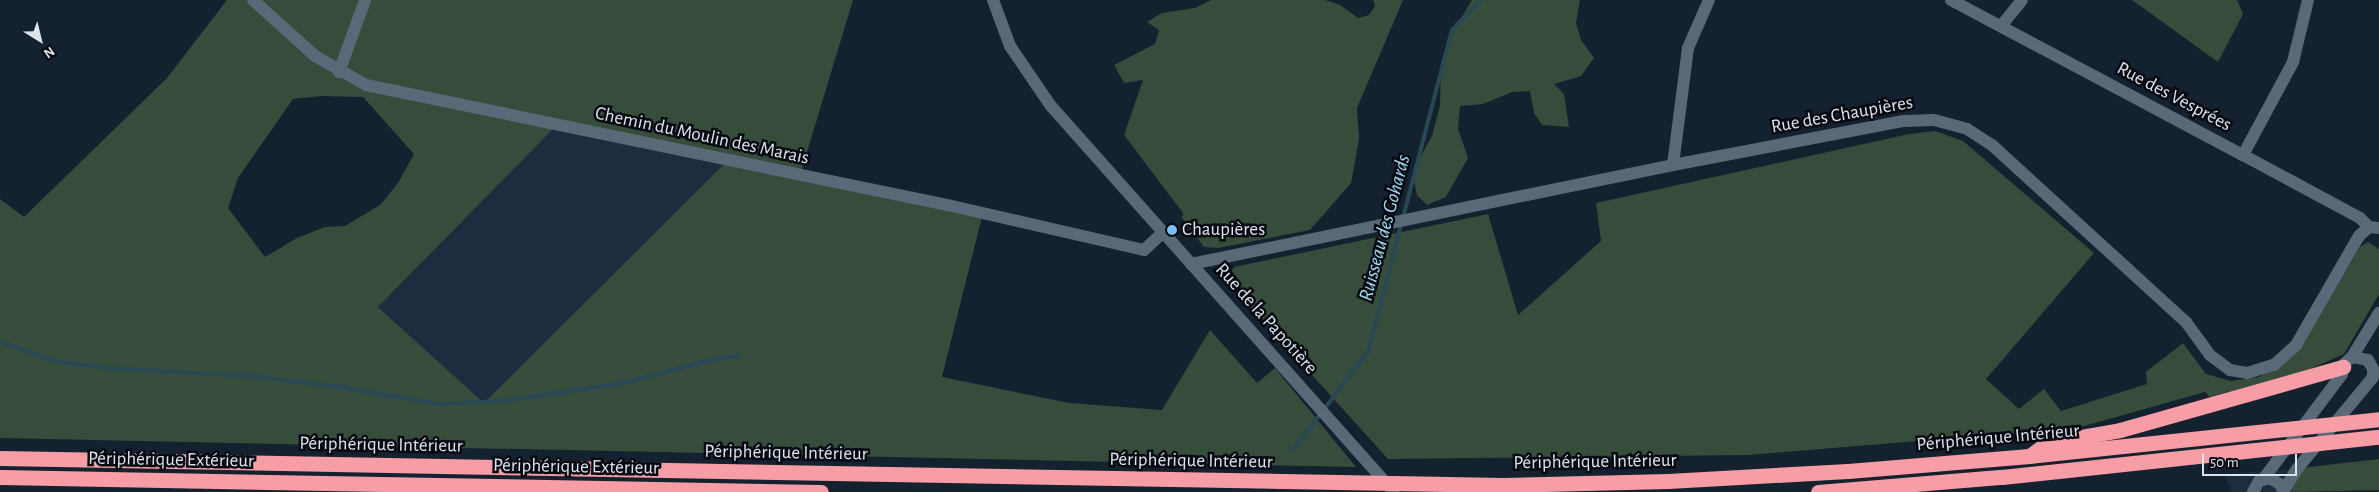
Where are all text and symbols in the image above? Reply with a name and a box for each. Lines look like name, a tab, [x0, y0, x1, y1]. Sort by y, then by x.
north arrow	[15, 15, 65, 65]
text: N	[41, 44, 57, 61]
street label: Rue des Vesprées	[2113, 57, 2235, 137]
street label: Rue des Chaupières	[1769, 91, 1915, 139]
street label: Chemin du Moulin des Marais	[593, 102, 811, 170]
water label: Ruisseau des Gohards	[1354, 152, 1416, 304]
place label: Chaupières	[1182, 219, 1265, 241]
marker: Chaupières	[1166, 224, 1178, 236]
street label: Rue de la Papotière	[1210, 259, 1322, 379]
street label: Périphérique Intérieur	[1916, 420, 2080, 456]
street label: Périphérique Intérieur	[299, 432, 463, 458]
street label: Périphérique Intérieur	[704, 440, 868, 466]
scale bar	[2204, 444, 2299, 476]
street label: Périphérique Extérieur	[88, 447, 254, 473]
street label: Périphérique Intérieur	[1109, 448, 1273, 474]
street label: Périphérique Intérieur	[1513, 449, 1677, 475]
street label: Périphérique Extérieur	[493, 454, 659, 480]
text: 50 m	[2210, 455, 2239, 470]

